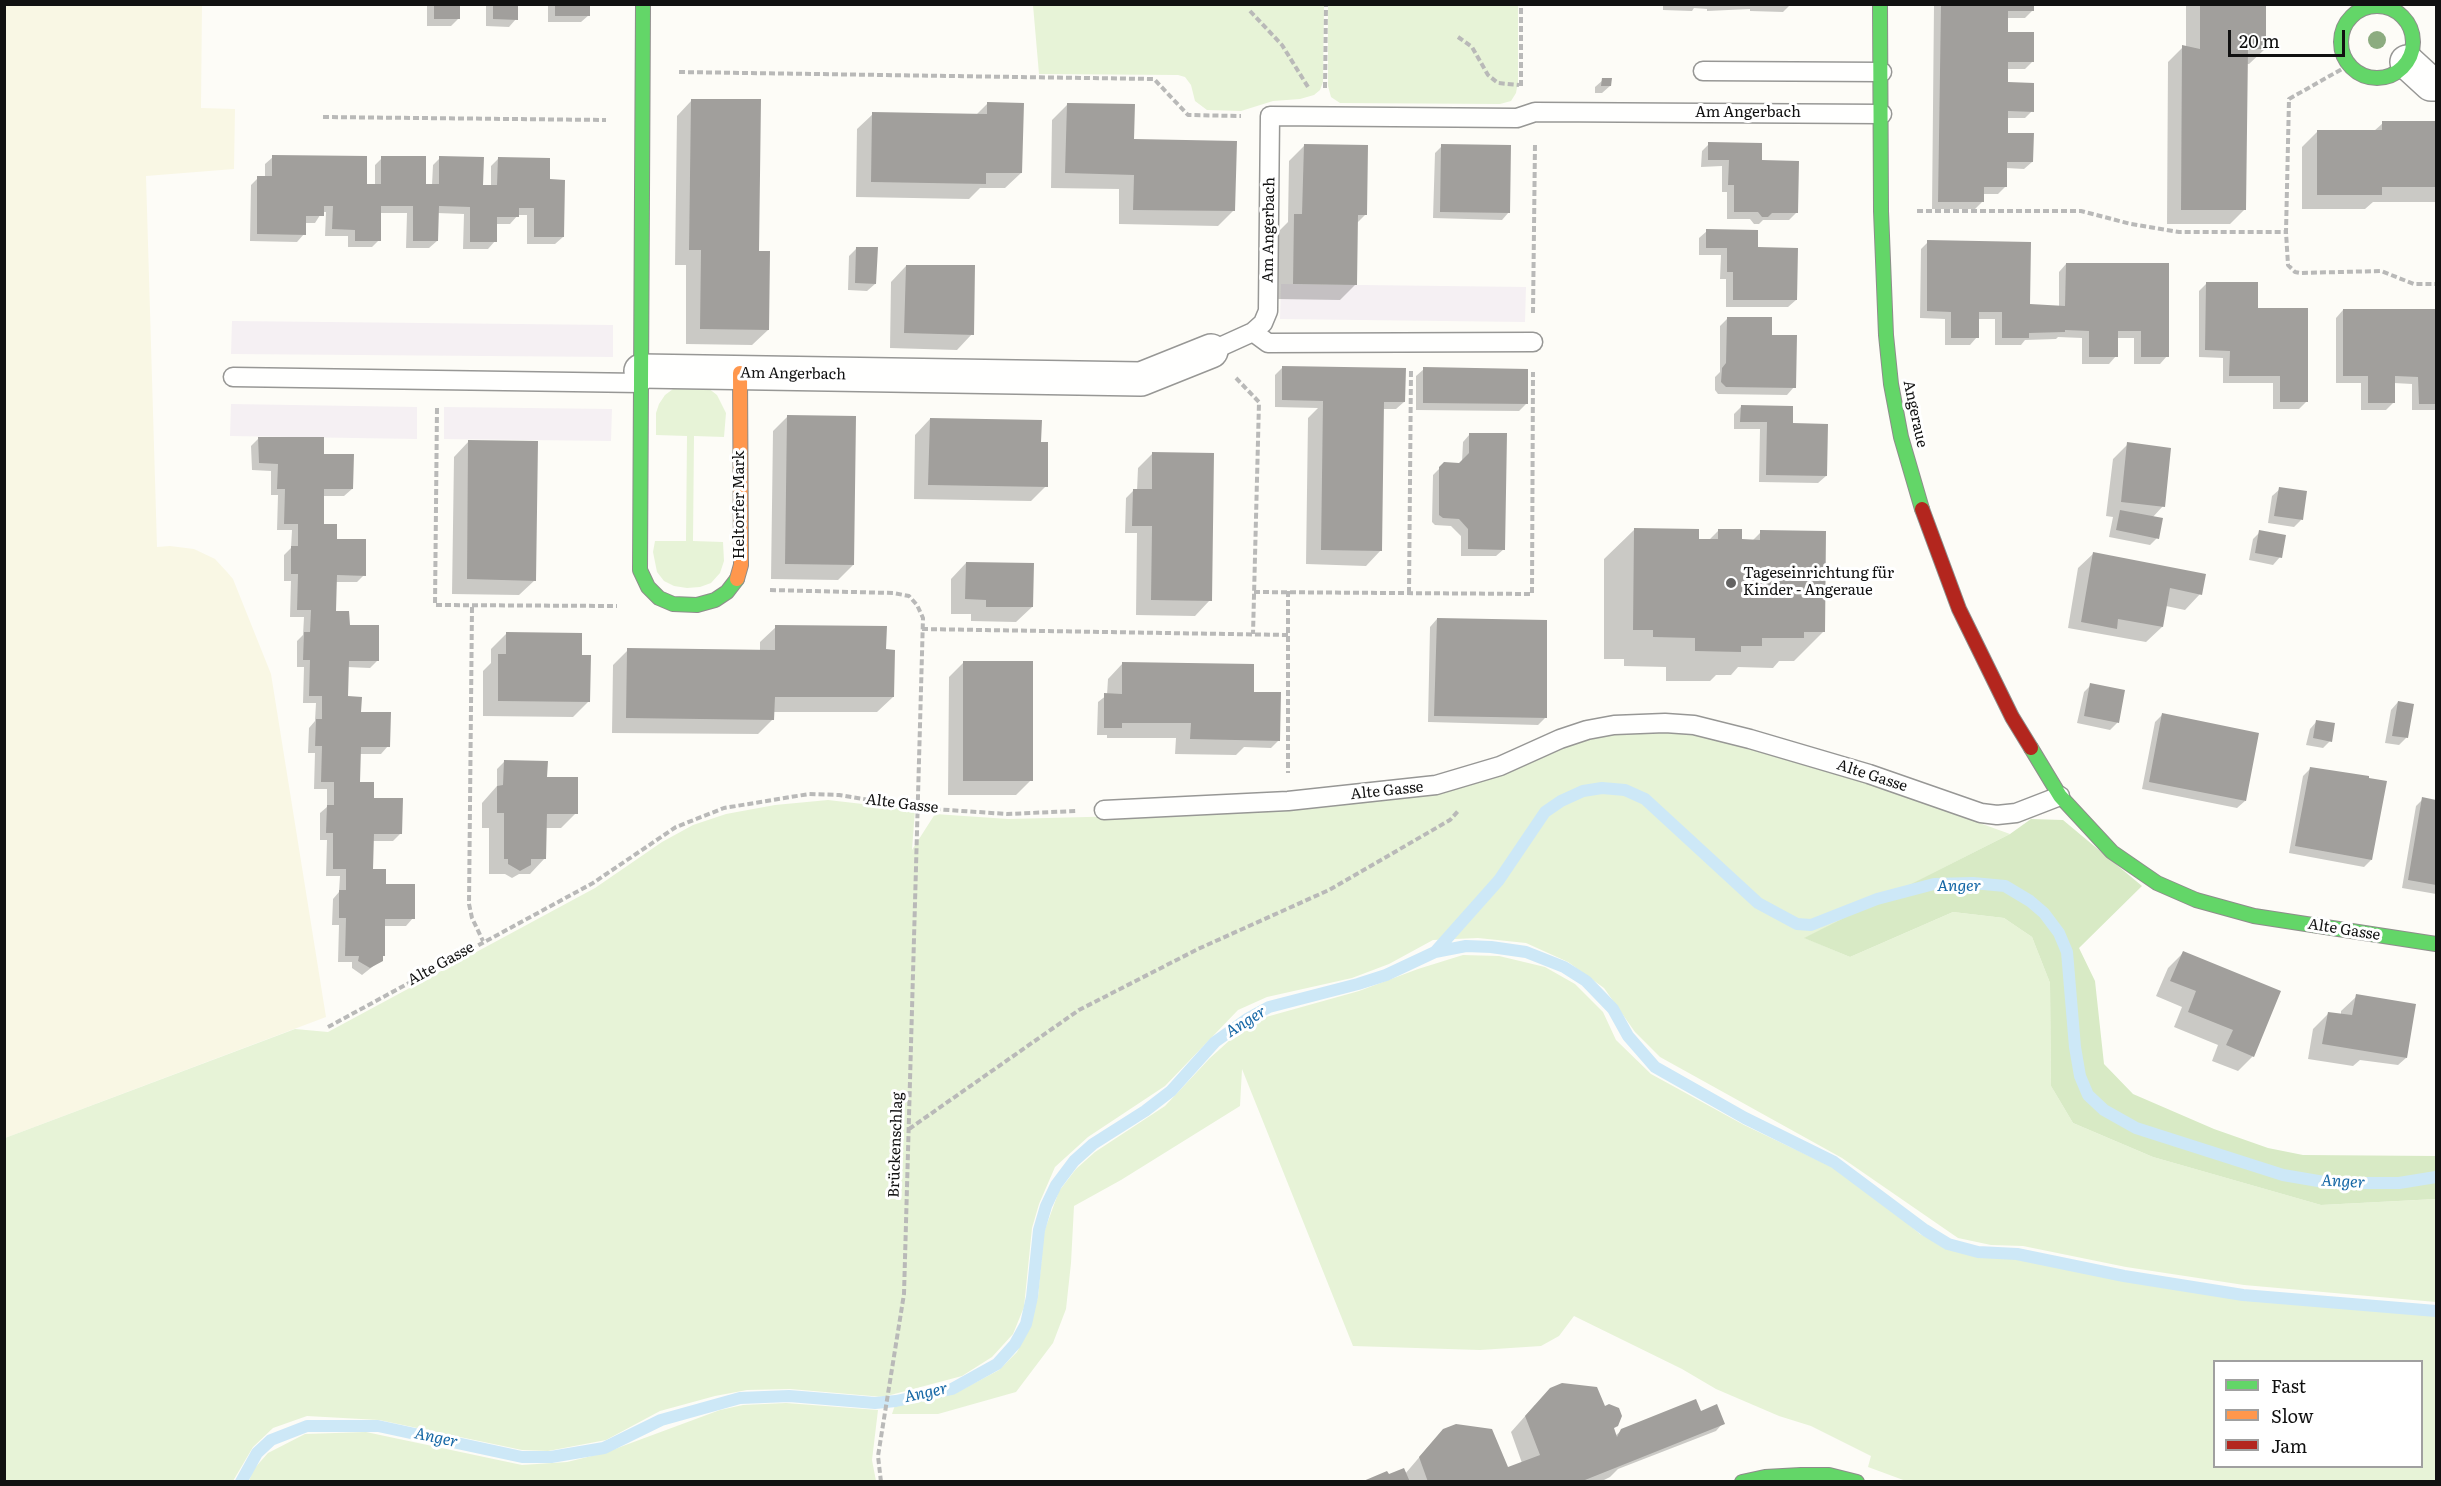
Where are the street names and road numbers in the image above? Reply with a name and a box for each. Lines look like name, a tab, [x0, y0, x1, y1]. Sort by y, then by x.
street label: Am Angerbach	[1695, 104, 1801, 122]
street label: Am Angerbach	[1259, 177, 1279, 283]
street label: Am Angerbach	[740, 364, 846, 384]
street label: Angeraue	[1899, 379, 1931, 449]
street label: Heltorfer Mark	[731, 451, 749, 559]
street label: Alte Gasse	[1834, 756, 1910, 796]
street label: Alte Gasse	[1350, 778, 1424, 804]
street label: Alte Gasse	[865, 791, 939, 817]
street label: Alte Gasse	[2306, 915, 2382, 945]
street label: Alte Gasse	[405, 938, 477, 990]
street label: Brückenschlag	[885, 1092, 907, 1198]

